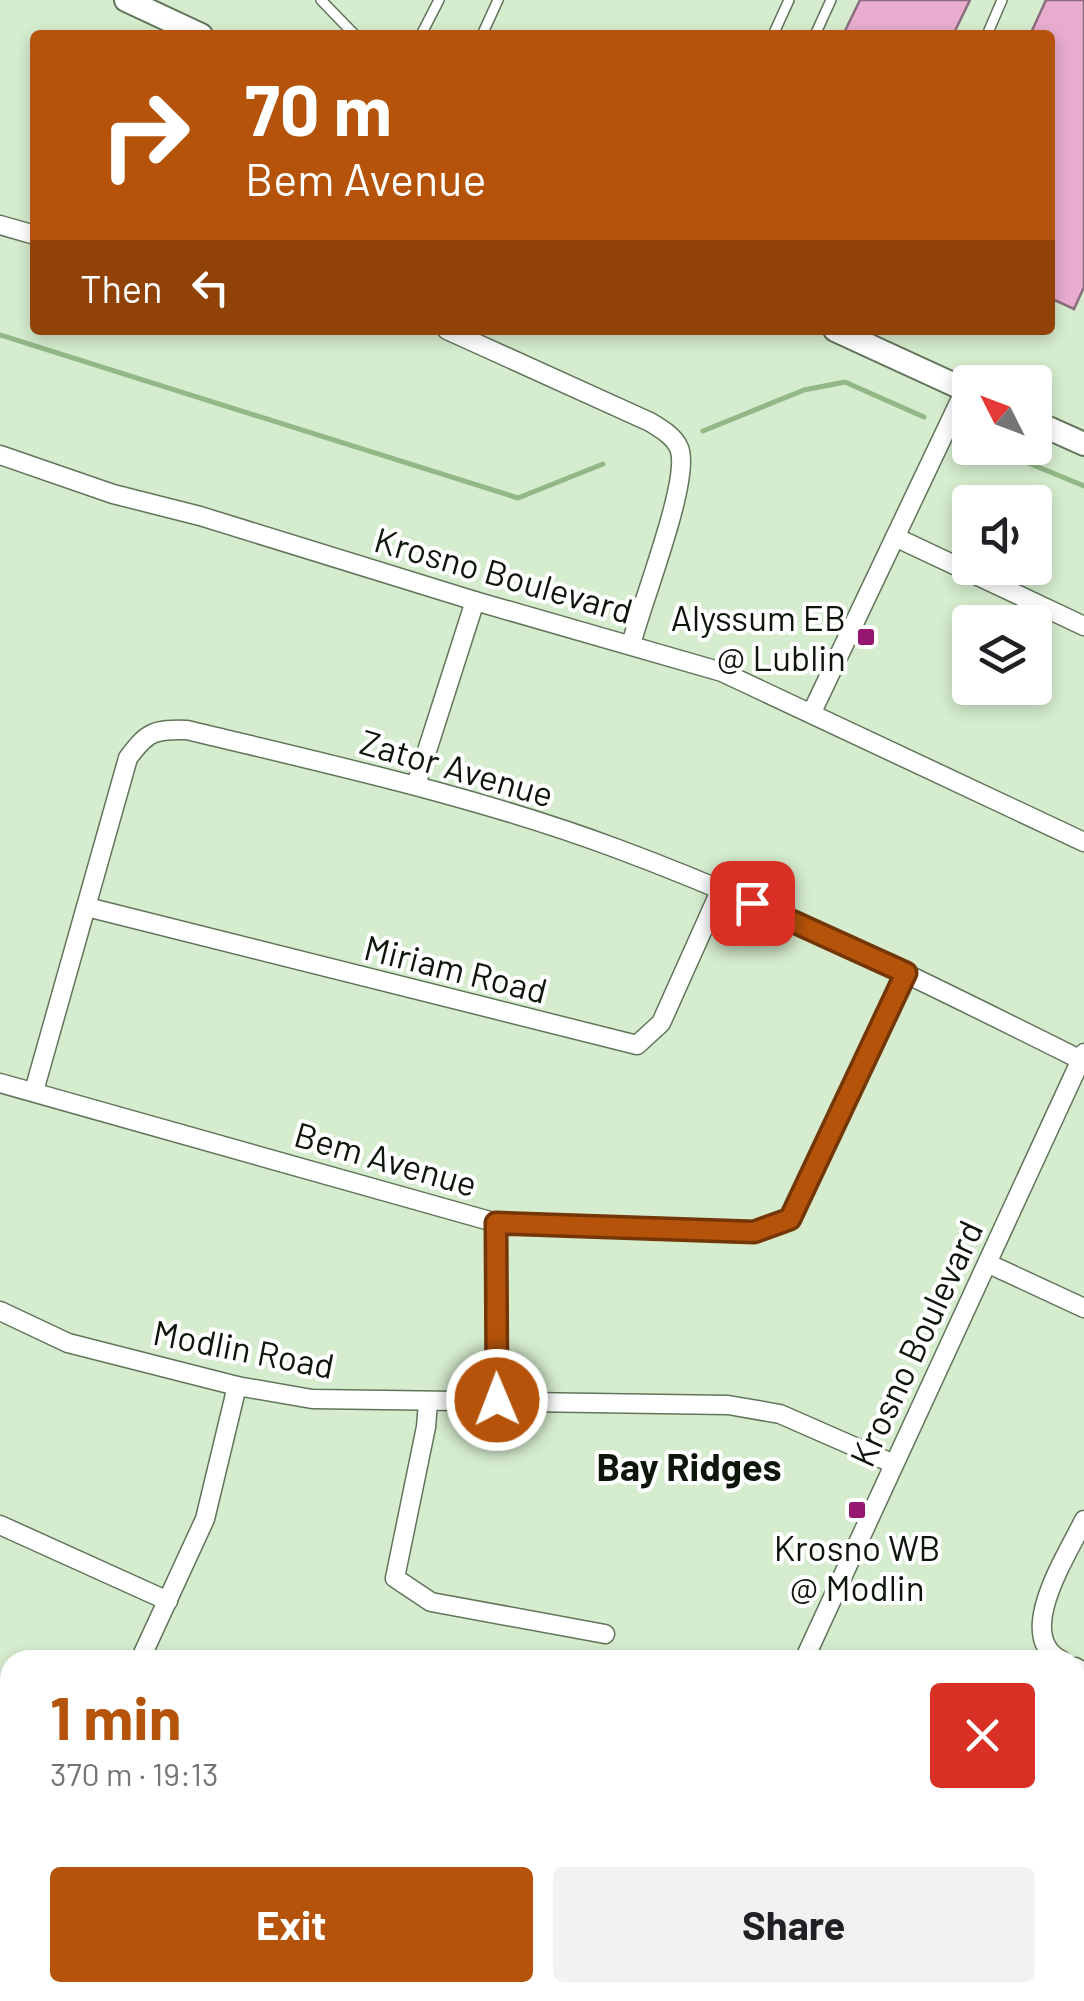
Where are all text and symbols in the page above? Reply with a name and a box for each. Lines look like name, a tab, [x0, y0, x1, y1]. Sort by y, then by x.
text: 70 m	[245, 66, 392, 150]
icon: right	[80, 70, 210, 200]
text: Bem Avenue	[245, 151, 486, 205]
icon: left	[183, 260, 238, 315]
text: Then	[80, 265, 163, 311]
north arrow	[952, 365, 1052, 465]
map controls	[952, 365, 1052, 705]
button: sound	[952, 485, 1052, 585]
street label: Krosno Boulevard	[370, 517, 638, 631]
place label: Alyssum EB @ Lublin	[671, 596, 846, 678]
button: layers	[952, 605, 1052, 705]
marker: Alyssum EB @ Lublin	[855, 626, 877, 648]
street label: Zator Avenue	[355, 719, 559, 815]
pin	[710, 861, 795, 946]
icon: arrive	[725, 876, 780, 931]
street label: Miriam Road	[360, 925, 552, 1011]
street label: Bem Avenue	[290, 1112, 482, 1204]
street label: Krosno Boulevard	[840, 1213, 990, 1473]
street label: Modlin Road	[150, 1310, 338, 1386]
position arrow	[445, 1348, 549, 1452]
district label: Bay Ridges	[597, 1443, 781, 1489]
marker: Krosno WB @ Modlin	[846, 1499, 868, 1521]
place label: Krosno WB @ Modlin	[774, 1526, 940, 1608]
text: 1 min	[50, 1680, 181, 1752]
button: close	[930, 1683, 1035, 1788]
text: 370 m · 19:13	[50, 1754, 218, 1792]
button: Exit	[50, 1867, 533, 1982]
button: Share	[553, 1867, 1035, 1982]

